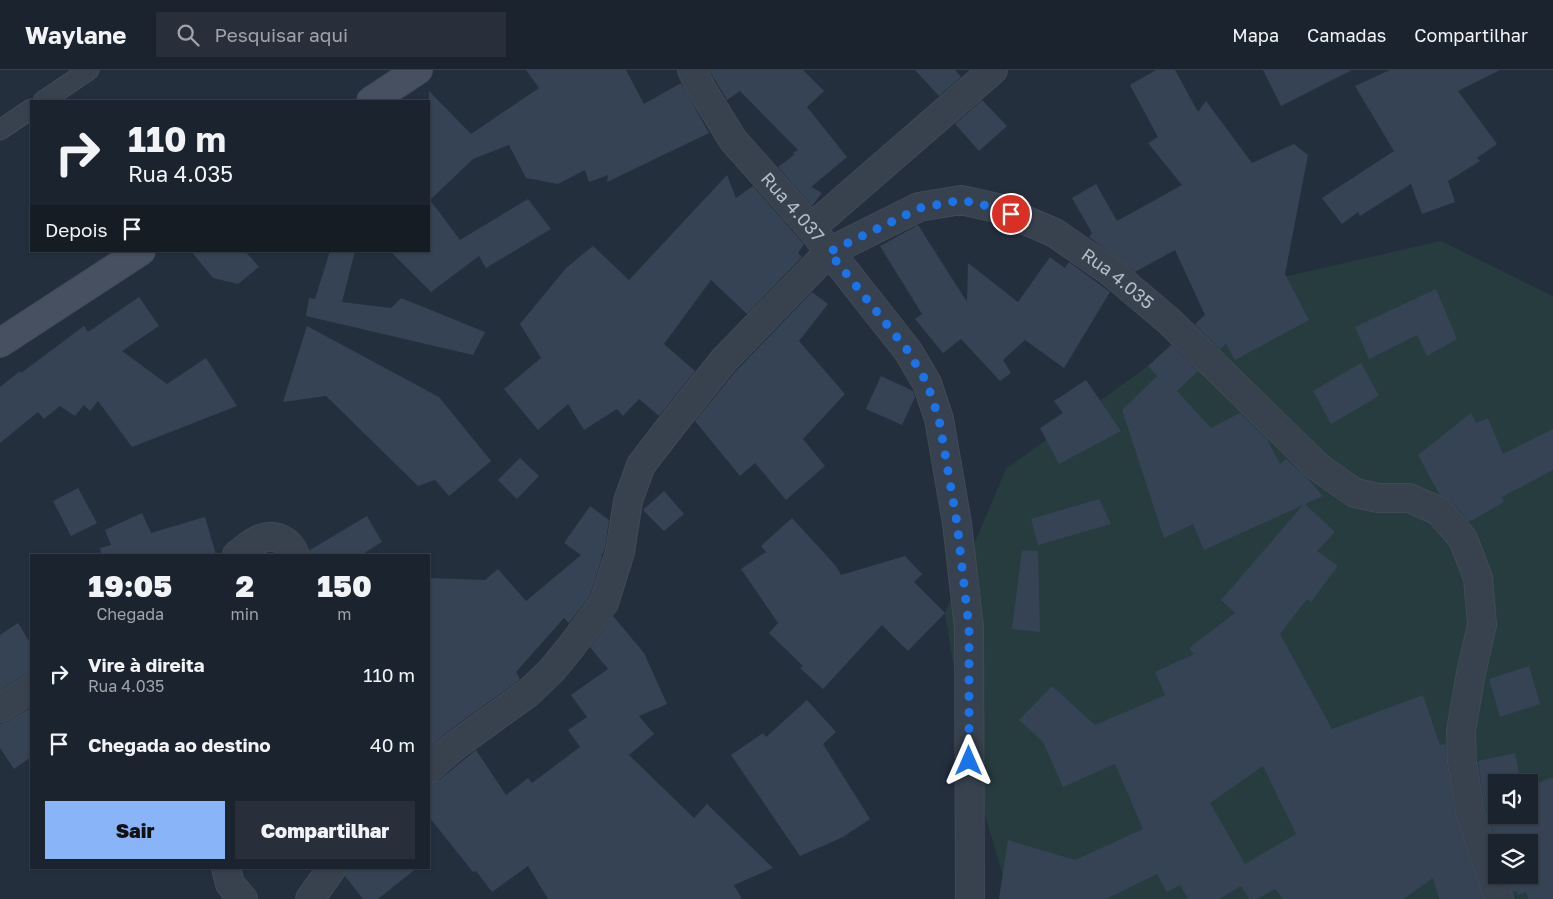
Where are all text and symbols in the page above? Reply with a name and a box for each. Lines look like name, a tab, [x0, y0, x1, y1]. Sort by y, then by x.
search box	[156, 12, 506, 57]
text: Waylane	[25, 20, 126, 49]
icon: search	[174, 21, 202, 49]
text: Pesquisar aqui	[214, 23, 348, 46]
text: Mapa	[1232, 24, 1279, 46]
text: Camadas	[1307, 24, 1386, 46]
text: Compartilhar	[1414, 24, 1528, 46]
text: 110 m	[128, 118, 226, 160]
icon: right	[45, 120, 110, 185]
text: Rua 4.035	[128, 160, 233, 187]
street label: Rua 4.037	[757, 167, 830, 246]
pin	[990, 193, 1032, 235]
icon: arrive	[997, 200, 1025, 228]
icon: arrive	[118, 215, 146, 243]
text: Depois	[45, 218, 108, 241]
street label: Rua 4.035	[1078, 243, 1159, 313]
text: 19:05	[88, 568, 172, 604]
text: 2	[235, 568, 254, 604]
text: 150	[317, 568, 372, 604]
text: Chegada	[96, 604, 164, 624]
text: min	[231, 604, 259, 624]
text: m	[337, 604, 352, 624]
text: Vire à direita	[88, 653, 205, 676]
icon: right	[45, 660, 73, 688]
text: 110 m	[363, 663, 415, 686]
text: Rua 4.035	[88, 676, 164, 696]
icon: arrive	[45, 730, 73, 758]
text: Chegada ao destino	[88, 733, 271, 756]
text: 40 m	[370, 733, 415, 756]
position arrow	[942, 734, 994, 786]
map controls	[1488, 774, 1538, 884]
button: sound	[1488, 774, 1538, 824]
button: Sair	[45, 801, 225, 859]
button: Compartilhar	[235, 801, 415, 859]
button: layers	[1488, 834, 1538, 884]

